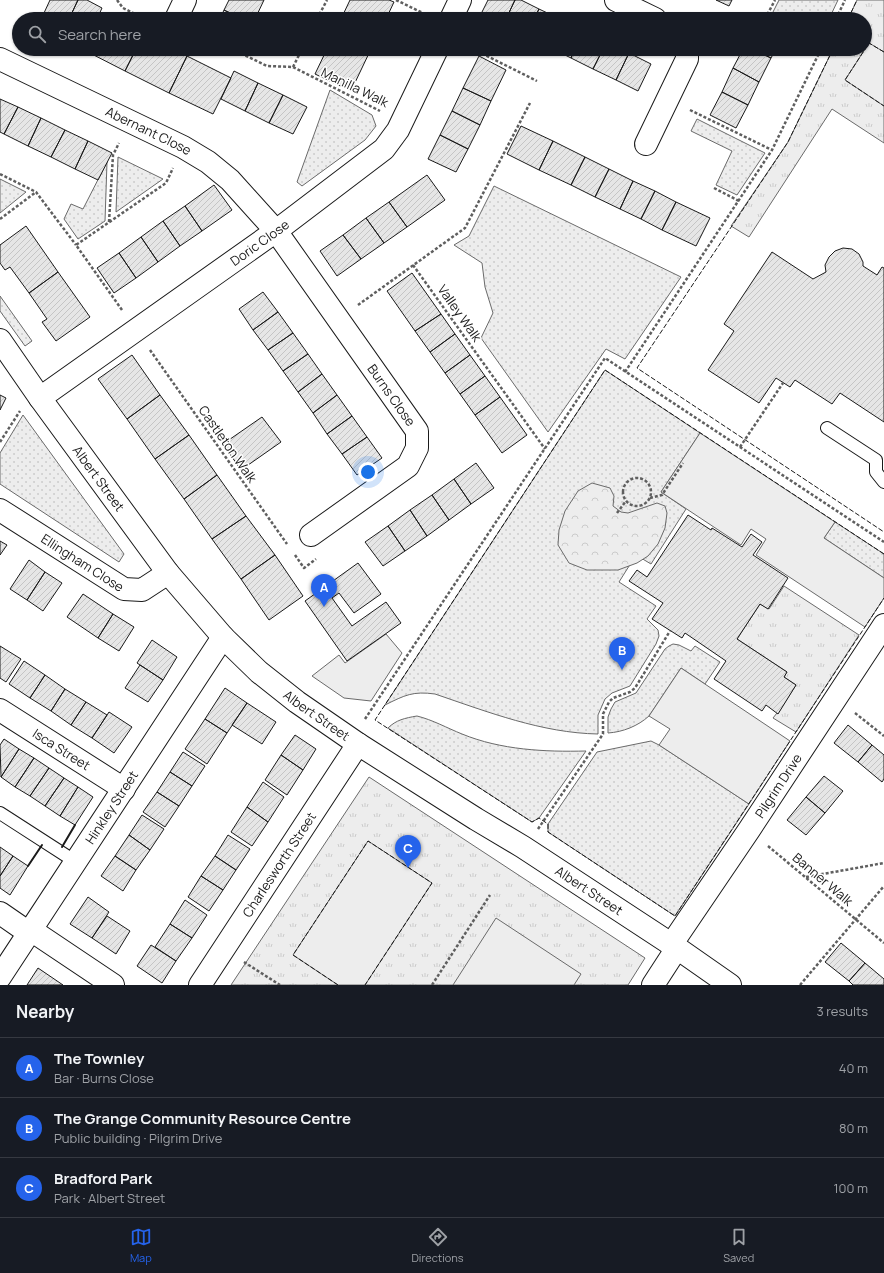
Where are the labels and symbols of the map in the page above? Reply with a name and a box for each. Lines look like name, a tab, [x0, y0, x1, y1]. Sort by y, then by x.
street label: Manilla Walk	[318, 63, 392, 111]
street label: Abernant Close	[103, 102, 195, 159]
street label: Doric Close	[226, 215, 293, 270]
street label: Valley Walk	[434, 281, 487, 346]
street label: Burns Close	[364, 360, 420, 430]
street label: Castleton Walk	[195, 402, 262, 487]
street label: Albert Street	[69, 442, 129, 515]
your location	[358, 462, 378, 482]
street label: Ellingham Close	[38, 530, 128, 596]
pin: A	[311, 574, 337, 607]
pin: B	[609, 637, 635, 670]
street label: Albert Street	[280, 686, 353, 745]
street label: Isca Street	[29, 724, 94, 774]
street label: Pilgrim Drive	[750, 750, 806, 821]
street label: Hinkley Street	[81, 767, 142, 847]
street label: Charlesworth Street	[238, 809, 320, 921]
pin: C	[395, 835, 421, 868]
street label: Banner Walk	[789, 848, 857, 910]
street label: Albert Street	[552, 862, 626, 919]

